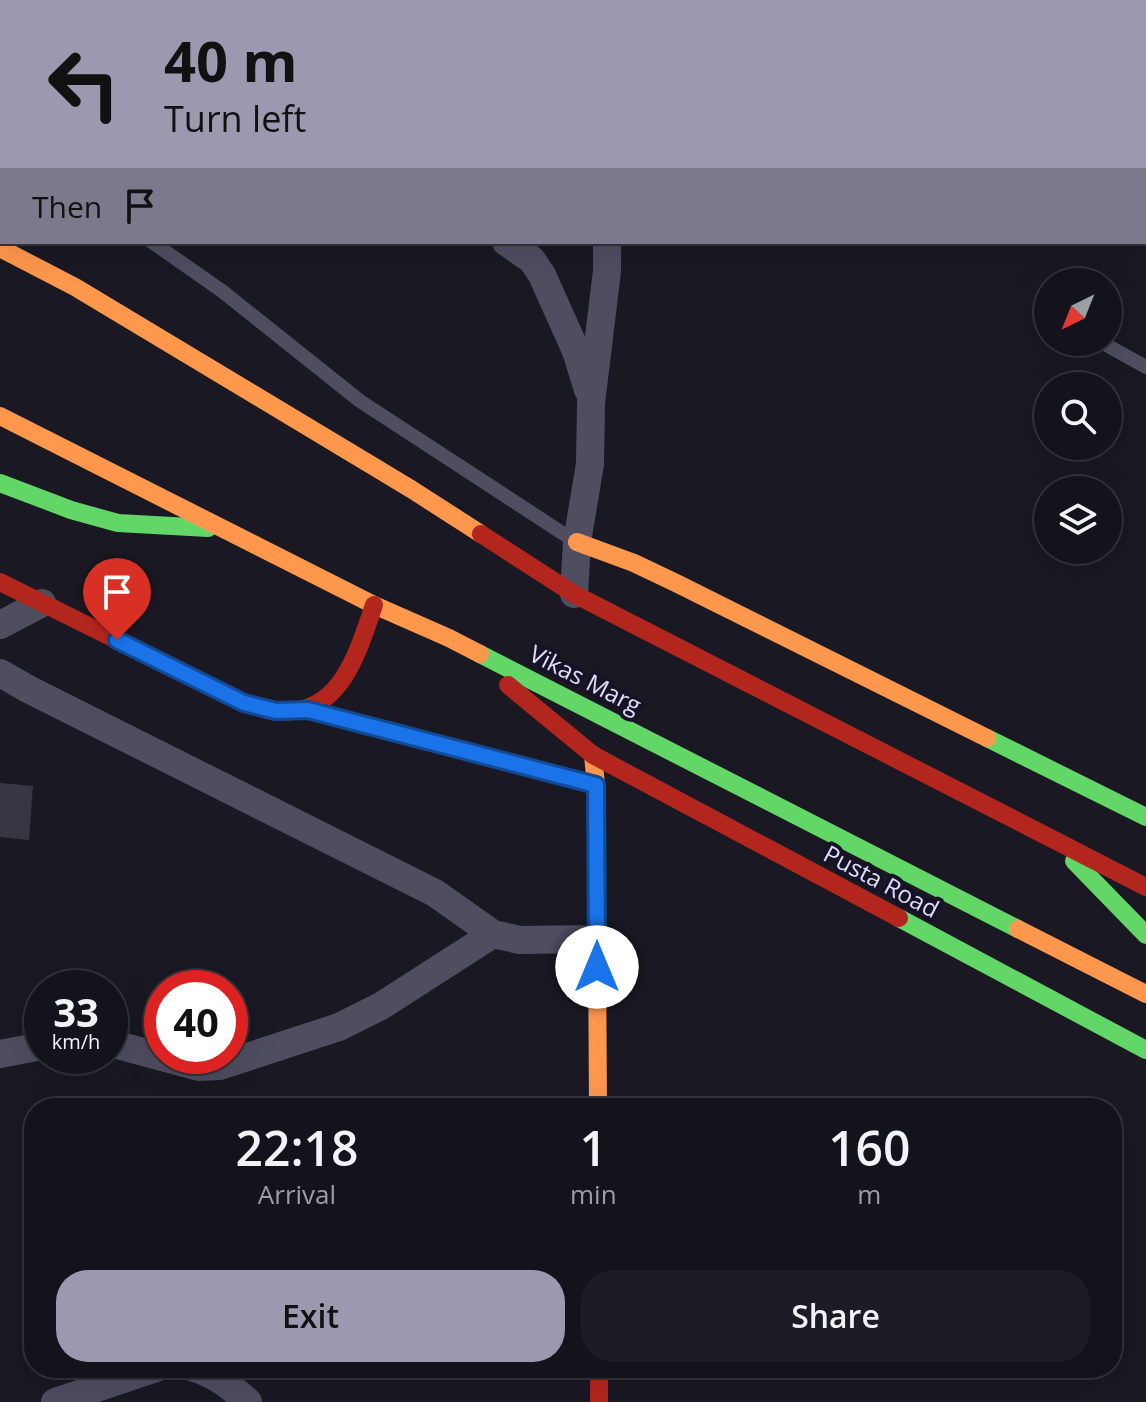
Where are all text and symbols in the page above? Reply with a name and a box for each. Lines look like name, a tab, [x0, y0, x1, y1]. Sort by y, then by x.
text: 40 m	[164, 22, 298, 98]
icon: left	[32, 32, 136, 136]
text: Turn left	[164, 94, 306, 143]
icon: arrive	[118, 184, 162, 228]
text: Then	[32, 186, 102, 227]
north arrow	[1034, 268, 1122, 356]
map controls	[1034, 268, 1122, 564]
button: search	[1034, 372, 1122, 460]
button: layers	[1034, 476, 1122, 564]
pin	[83, 558, 151, 640]
icon: arrive	[95, 570, 139, 614]
street label: Vikas Marg	[524, 636, 647, 721]
street label: Pusta Road	[818, 837, 945, 925]
position arrow	[555, 925, 639, 1009]
speed limit sign: 40	[144, 970, 248, 1074]
text: 33	[53, 984, 99, 1039]
text: km/h	[52, 1028, 100, 1055]
text: 22:18	[236, 1115, 358, 1180]
text: 1	[580, 1115, 607, 1180]
text: 160	[828, 1115, 910, 1180]
text: Arrival	[258, 1176, 336, 1212]
text: min	[570, 1176, 617, 1212]
text: m	[857, 1176, 881, 1212]
button: Exit	[56, 1270, 565, 1362]
button: Share	[581, 1270, 1090, 1362]

